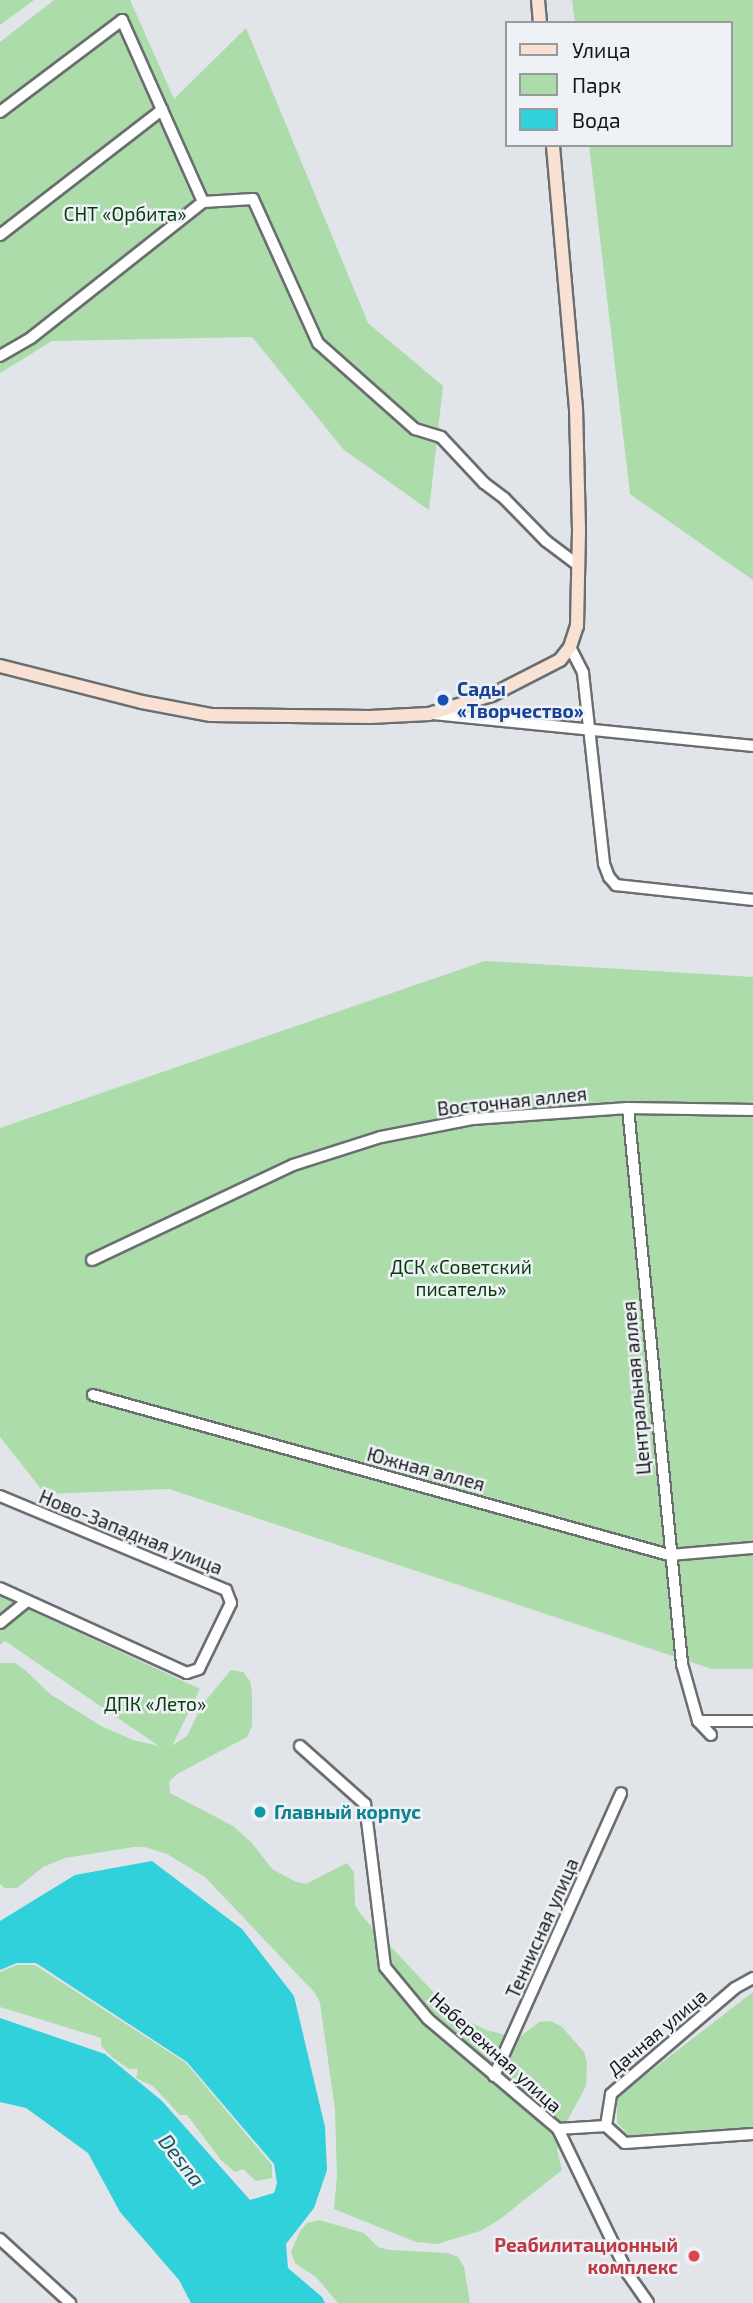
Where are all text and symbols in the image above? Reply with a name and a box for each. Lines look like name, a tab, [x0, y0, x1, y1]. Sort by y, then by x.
legend	[504, 21, 732, 147]
text: Улица	[572, 37, 631, 62]
text: Парк	[572, 72, 621, 97]
text: Вода	[572, 107, 621, 132]
park label: СНТ «Орбита»	[64, 203, 186, 225]
place label: Сады «Творчество»	[457, 678, 584, 722]
marker: Сады «Творчество»	[435, 692, 451, 708]
street label: Восточная аллея	[436, 1082, 588, 1120]
park label: ДСК «Советский писатель»	[390, 1256, 532, 1300]
street label: Центральная аллея	[617, 1300, 655, 1476]
street label: Южная аллея	[365, 1442, 487, 1496]
street label: Ново-Западная улица	[36, 1485, 226, 1579]
park label: ДПК «Лето»	[104, 1693, 206, 1715]
place label: Главный корпус	[274, 1801, 421, 1823]
marker: Главный корпус	[252, 1804, 268, 1820]
street label: Теннисная улица	[501, 1854, 583, 2002]
street label: Дачная улица	[603, 1984, 711, 2080]
street label: Набережная улица	[425, 1987, 567, 2117]
water label: Desna	[154, 2129, 210, 2191]
place label: Реабилитационный комплекс	[494, 2234, 678, 2278]
marker: Реабилитационный комплекс	[684, 2246, 704, 2266]

